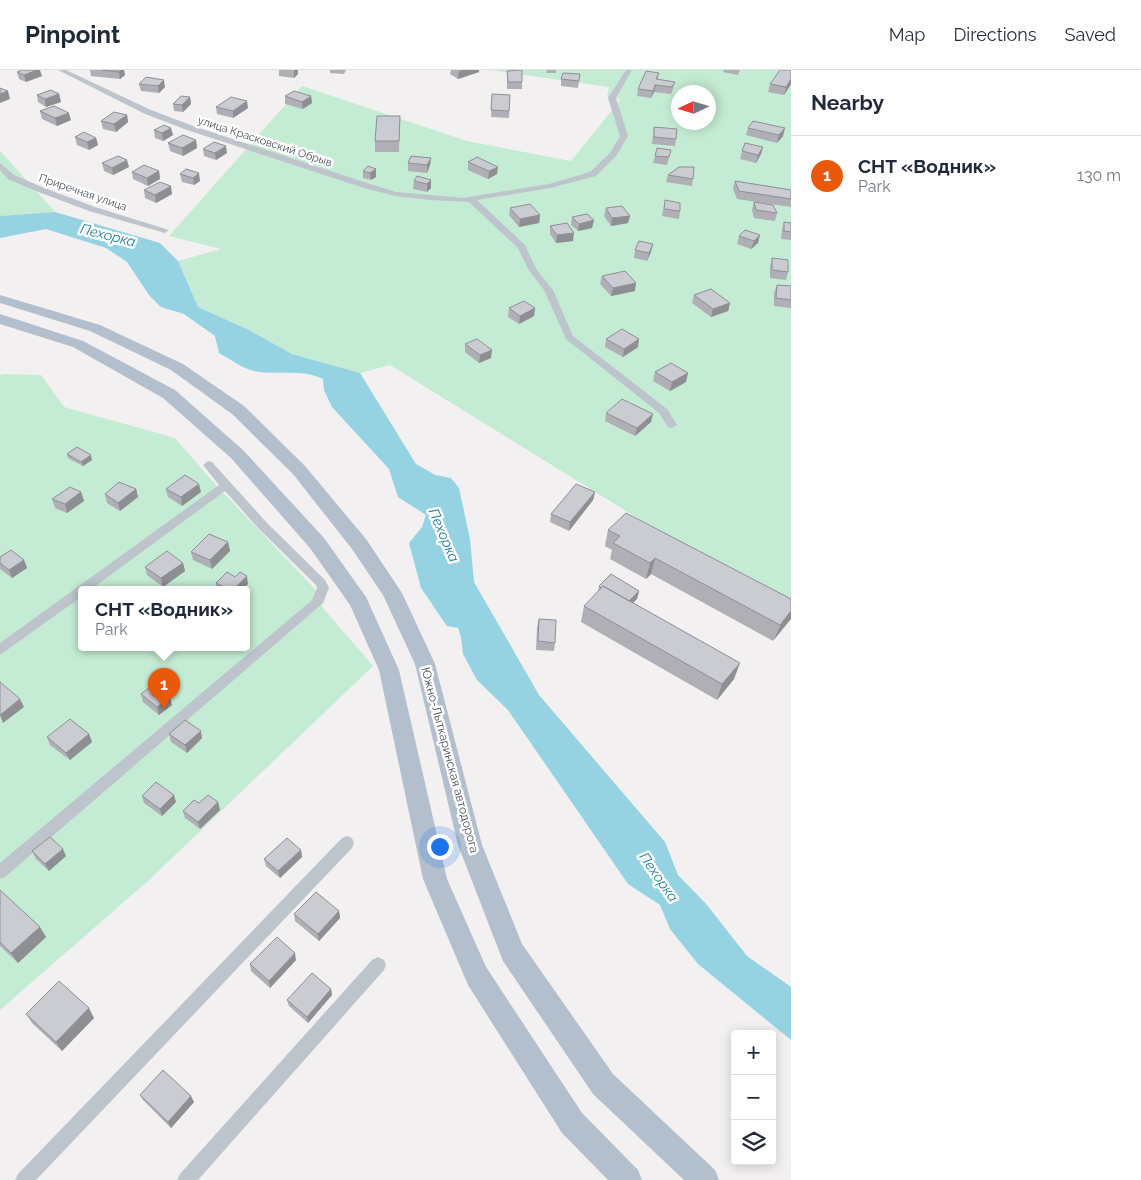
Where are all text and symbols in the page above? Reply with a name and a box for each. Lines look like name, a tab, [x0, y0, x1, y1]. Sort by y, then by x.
text: Pinpoint	[25, 20, 120, 49]
text: Map	[889, 24, 925, 45]
text: Directions	[953, 24, 1037, 45]
text: Saved	[1065, 24, 1116, 45]
north arrow	[671, 85, 716, 130]
text: Nearby	[811, 90, 884, 115]
street label: улица Красковский Обрыв	[196, 114, 334, 169]
text: СНТ «Водник»	[858, 155, 996, 177]
text: 1	[823, 166, 831, 185]
text: 130 m	[1077, 166, 1121, 185]
street label: Приречная улица	[37, 171, 128, 214]
text: Park	[858, 177, 891, 196]
water label: Пехорка	[79, 220, 137, 250]
water label: Пехорка	[426, 506, 462, 564]
popup	[78, 586, 250, 651]
text: СНТ «Водник»	[95, 598, 233, 620]
text: Park	[95, 620, 128, 639]
street label: Южно-Лыткаринская автодорога	[418, 666, 482, 854]
pin: 1	[148, 668, 180, 709]
your location	[427, 834, 453, 860]
water label: Пехорка	[636, 849, 682, 905]
map controls	[731, 1030, 776, 1165]
button: +	[731, 1030, 776, 1075]
button: −	[731, 1075, 776, 1120]
button: layers	[731, 1120, 776, 1165]

